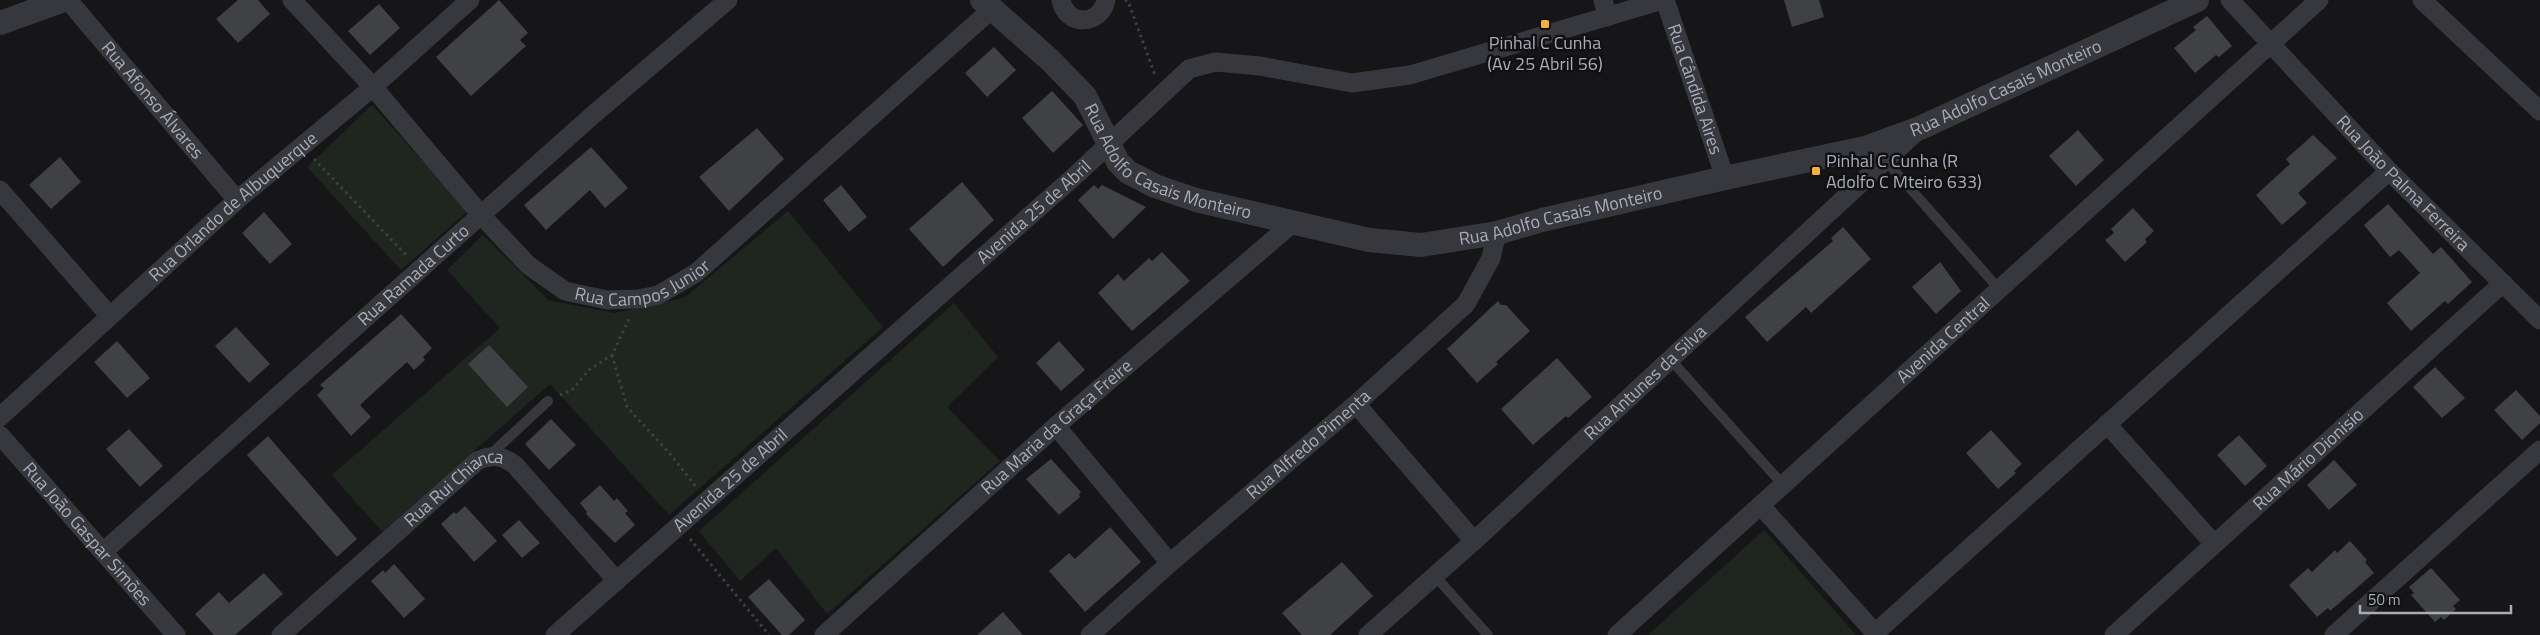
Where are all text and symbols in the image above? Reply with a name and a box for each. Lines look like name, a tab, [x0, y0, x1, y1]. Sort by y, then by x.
marker: Pinhal C Cunha (Av 25 Abril 56)	[1539, 18, 1551, 30]
street label: Rua Cândida Aires	[1661, 20, 1730, 158]
place label: Pinhal C Cunha (Av 25 Abril 56)	[1487, 29, 1603, 77]
street label: Rua Adolfo Casais Monteiro	[1906, 32, 2106, 144]
street label: Rua Afonso Álvares	[95, 35, 211, 165]
street label: Rua Adolfo Casais Monteiro	[1078, 99, 1254, 225]
street label: Rua João Palma Ferreira	[2330, 109, 2477, 257]
street label: Rua Orlando de Albuquerque	[142, 125, 323, 288]
place label: Pinhal C Cunha (R Adolfo C Mteiro 633)	[1826, 147, 1982, 195]
street label: Avenida 25 de Abril	[970, 153, 1097, 270]
marker: Pinhal C Cunha (R Adolfo C Mteiro 633)	[1810, 165, 1822, 177]
street label: Rua Adolfo Casais Monteiro	[1457, 179, 1665, 252]
street label: Rua Ramada Curto	[351, 217, 475, 332]
street label: Rua Campos Junior	[572, 253, 716, 313]
street label: Avenida Central	[1890, 290, 1996, 389]
street label: Rua Antunes da Silva	[1577, 318, 1712, 446]
street label: Rua Maria da Graça Freire	[974, 352, 1138, 501]
street label: Rua Alfredo Pimenta	[1240, 383, 1377, 505]
street label: Rua Mário Dionisio	[2246, 401, 2370, 516]
street label: Avenida 25 de Abril	[667, 421, 794, 538]
street label: Rua Rui Chianca	[398, 442, 507, 533]
street label: Rua João Gaspar Simões	[17, 456, 158, 612]
scale bar	[2360, 582, 2511, 614]
text: 50 m	[2368, 588, 2401, 611]

